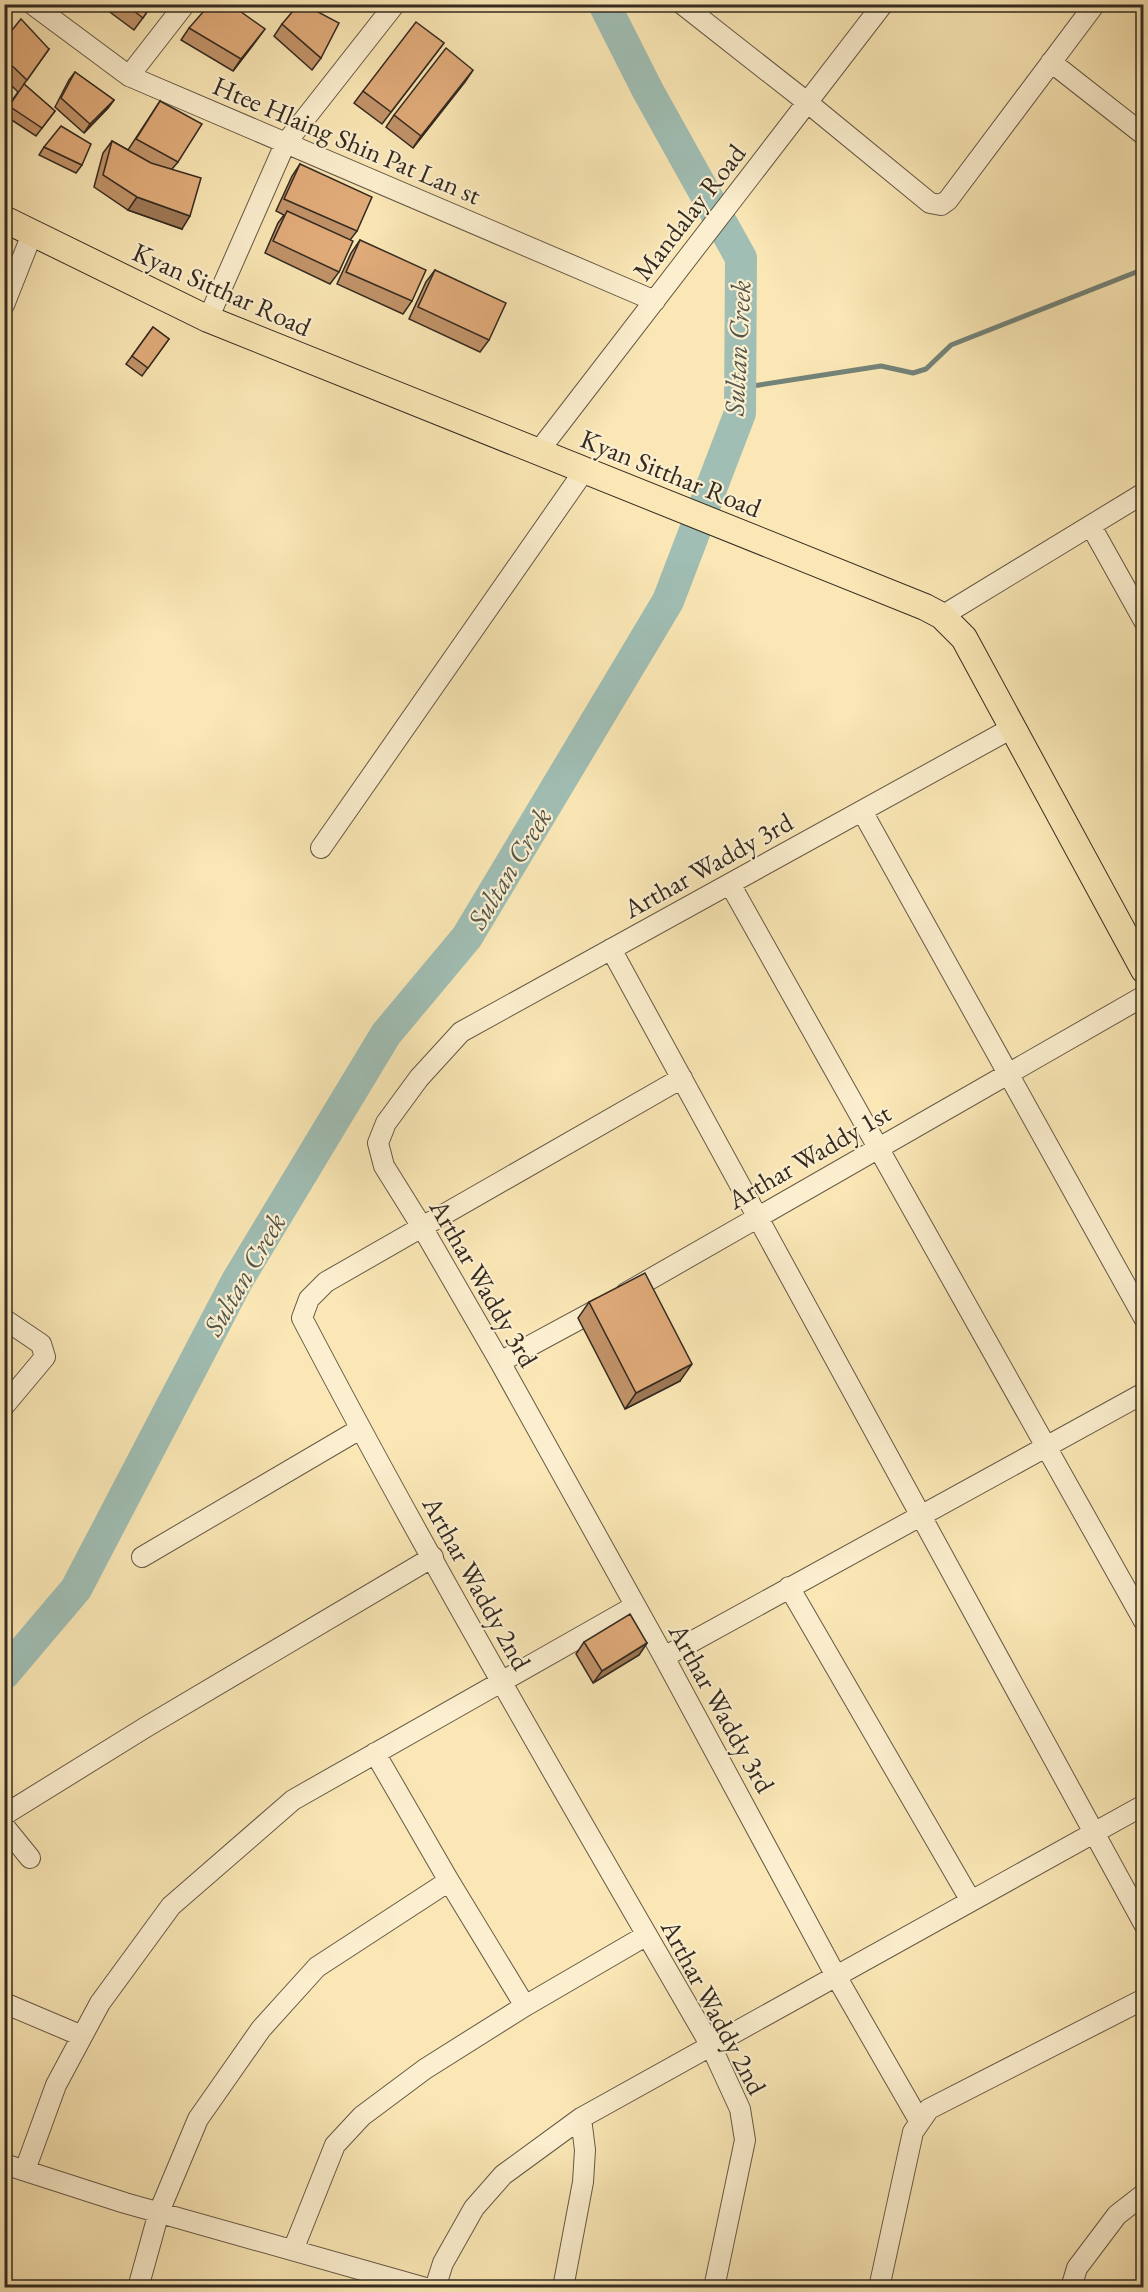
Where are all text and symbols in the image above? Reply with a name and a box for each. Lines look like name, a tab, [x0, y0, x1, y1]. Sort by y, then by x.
street label: Htee Hlaing Shin Pat Lan st	[208, 68, 487, 213]
street label: Mandalay Road	[625, 136, 753, 287]
street label: Kyan Sitthar Road	[127, 234, 317, 344]
water label: Sultan Creek	[715, 279, 759, 418]
street label: Kyan Sitthar Road	[575, 421, 767, 525]
water label: Sultan Creek	[458, 800, 560, 936]
street label: Arthar Waddy 3rd	[616, 804, 799, 926]
street label: Arthar Waddy 1st	[720, 1095, 897, 1217]
street label: Arthar Waddy 3rd	[421, 1192, 546, 1374]
water label: Sultan Creek	[194, 1206, 294, 1343]
street label: Arthar Waddy 2nd	[414, 1489, 539, 1676]
street label: Arthar Waddy 3rd	[661, 1616, 783, 1799]
street label: Arthar Waddy 2nd	[653, 1912, 775, 2101]

